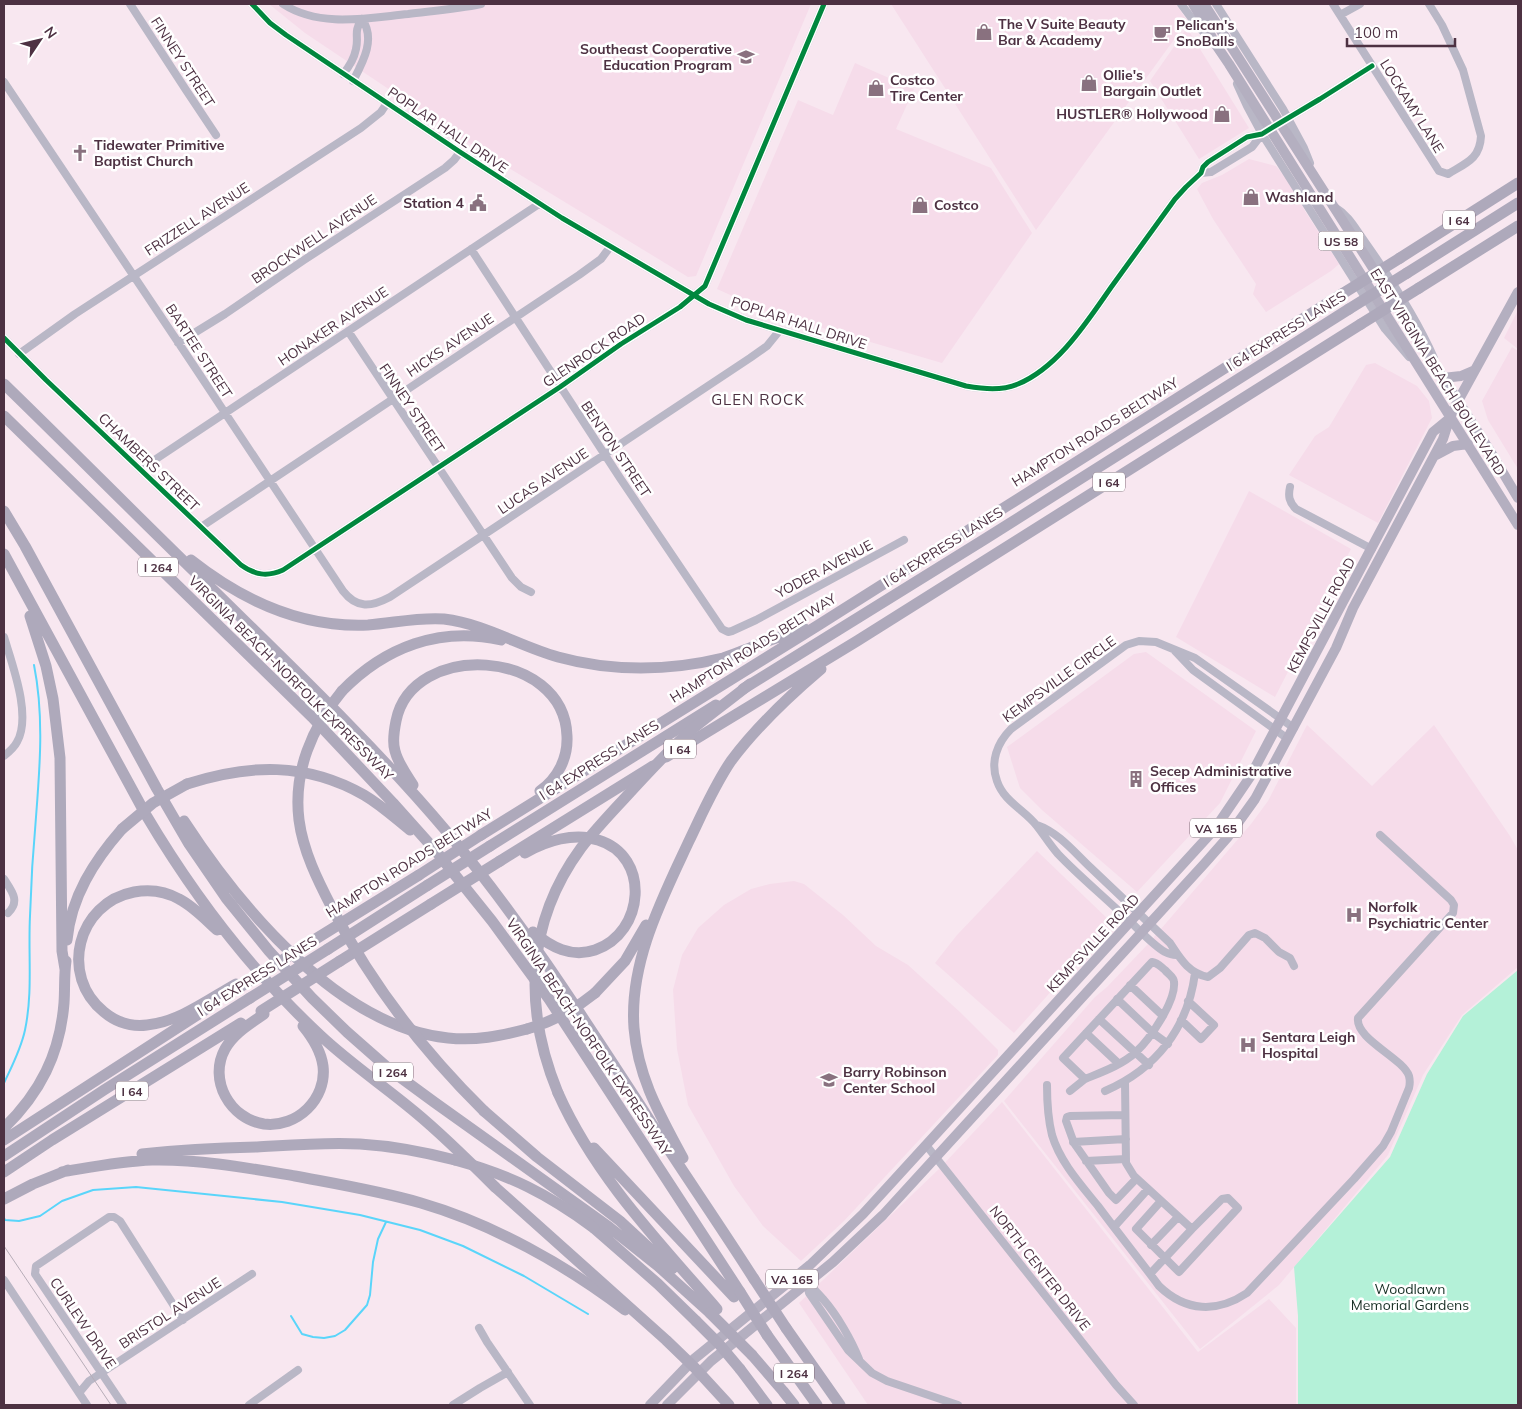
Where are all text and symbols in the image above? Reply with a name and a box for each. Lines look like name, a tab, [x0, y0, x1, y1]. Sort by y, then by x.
street label: FINNEY STREET	[147, 13, 219, 111]
north arrow	[15, 15, 65, 65]
place label: The V Suite Beauty Bar & Academy	[998, 15, 1126, 49]
scale bar	[1347, 15, 1454, 47]
place label: Pelican's SnoBalls	[1176, 16, 1235, 50]
shop icon: The V Suite Beauty Bar & Academy	[974, 22, 994, 42]
text: N	[40, 23, 61, 42]
cafe icon: Pelican's SnoBalls	[1152, 23, 1172, 43]
text: 100 m	[1354, 23, 1398, 42]
place label: Southeast Cooperative Education Program	[580, 40, 732, 74]
school or university icon: Southeast Cooperative Education Program	[736, 47, 756, 67]
street label: LOCKAMY LANE	[1376, 56, 1448, 156]
place label: Ollie's Bargain Outlet	[1103, 66, 1202, 100]
place label: Costco Tire Center	[890, 71, 963, 105]
shop icon: Ollie's Bargain Outlet	[1079, 73, 1099, 93]
shop icon: Costco Tire Center	[866, 78, 886, 98]
street label: POPLAR HALL DRIVE	[384, 83, 512, 177]
shop icon: HUSTLER® Hollywood	[1212, 104, 1232, 124]
place label: HUSTLER® Hollywood	[1056, 105, 1208, 123]
place label: Tidewater Primitive Baptist Church	[94, 136, 225, 170]
church icon: Tidewater Primitive Baptist Church	[70, 143, 90, 163]
street label: FRIZZELL AVENUE	[141, 178, 253, 260]
shop icon: Washland	[1241, 187, 1261, 207]
place label: Washland	[1265, 188, 1333, 206]
street label: BROCKWELL AVENUE	[248, 190, 380, 288]
public building icon: Station 4	[468, 193, 488, 213]
place label: Station 4	[403, 194, 465, 212]
shop icon: Costco	[910, 195, 930, 215]
place label: Costco	[934, 196, 979, 214]
road number: I 64	[1443, 210, 1475, 230]
road number: US 58	[1318, 232, 1364, 250]
street label: EAST VIRGINIA BEACH BOULEVARD	[1366, 265, 1510, 479]
street label: HONAKER AVENUE	[274, 282, 392, 370]
street label: I 64 EXPRESS LANES	[1223, 287, 1349, 375]
street label: POPLAR HALL DRIVE	[729, 293, 869, 353]
street label: BARTEE STREET	[162, 300, 237, 402]
street label: HICKS AVENUE	[403, 309, 497, 381]
street label: GLENROCK ROAD	[539, 309, 649, 391]
street label: FINNEY STREET	[375, 360, 449, 457]
street label: HAMPTON ROADS BELTWAY	[1008, 373, 1182, 491]
district label: GLEN ROCK	[711, 390, 805, 409]
street label: BENTON STREET	[577, 397, 655, 501]
street label: CHAMBERS STREET	[95, 409, 204, 515]
street label: LUCAS AVENUE	[494, 444, 592, 518]
road number: I 64	[1093, 472, 1125, 492]
street label: I 64 EXPRESS LANES	[880, 503, 1006, 591]
street label: YODER AVENUE	[772, 536, 876, 603]
street label: KEMPSVILLE ROAD	[1283, 554, 1359, 676]
road number: I 264	[138, 558, 178, 576]
street label: VIRGINIA BEACH-NORFOLK EXPRESSWAY	[185, 572, 398, 785]
street label: HAMPTON ROADS BELTWAY	[666, 589, 840, 707]
street label: KEMPSVILLE CIRCLE	[999, 632, 1119, 726]
street label: I 64 EXPRESS LANES	[536, 716, 662, 804]
road number: I 64	[664, 740, 696, 759]
place label: Secep Administrative Offices	[1150, 762, 1292, 796]
building icon: Secep Administrative Offices	[1126, 769, 1146, 789]
street label: HAMPTON ROADS BELTWAY	[322, 804, 496, 922]
road number: VA 165	[1190, 818, 1242, 838]
street label: KEMPSVILLE ROAD	[1043, 890, 1143, 996]
place label: Norfolk Psychiatric Center	[1368, 898, 1489, 932]
hospital icon: Norfolk Psychiatric Center	[1344, 905, 1364, 925]
street label: VIRGINIA BEACH-NORFOLK EXPRESSWAY	[503, 915, 676, 1160]
street label: I 64 EXPRESS LANES	[194, 932, 320, 1020]
place label: Sentara Leigh Hospital	[1262, 1028, 1355, 1062]
hospital icon: Sentara Leigh Hospital	[1238, 1035, 1258, 1055]
road number: I 264	[373, 1062, 413, 1082]
place label: Barry Robinson Center School	[843, 1063, 947, 1097]
school or university icon: Barry Robinson Center School	[819, 1070, 839, 1090]
road number: I 64	[116, 1082, 148, 1100]
street label: NORTH CENTER DRIVE	[986, 1202, 1094, 1334]
road number: VA 165	[766, 1270, 818, 1288]
street label: BRISTOL AVENUE	[116, 1273, 224, 1353]
street label: CURLEW DRIVE	[46, 1274, 120, 1372]
park label: Woodlawn Memorial Gardens	[1351, 1280, 1469, 1314]
road number: I 264	[774, 1364, 814, 1382]

